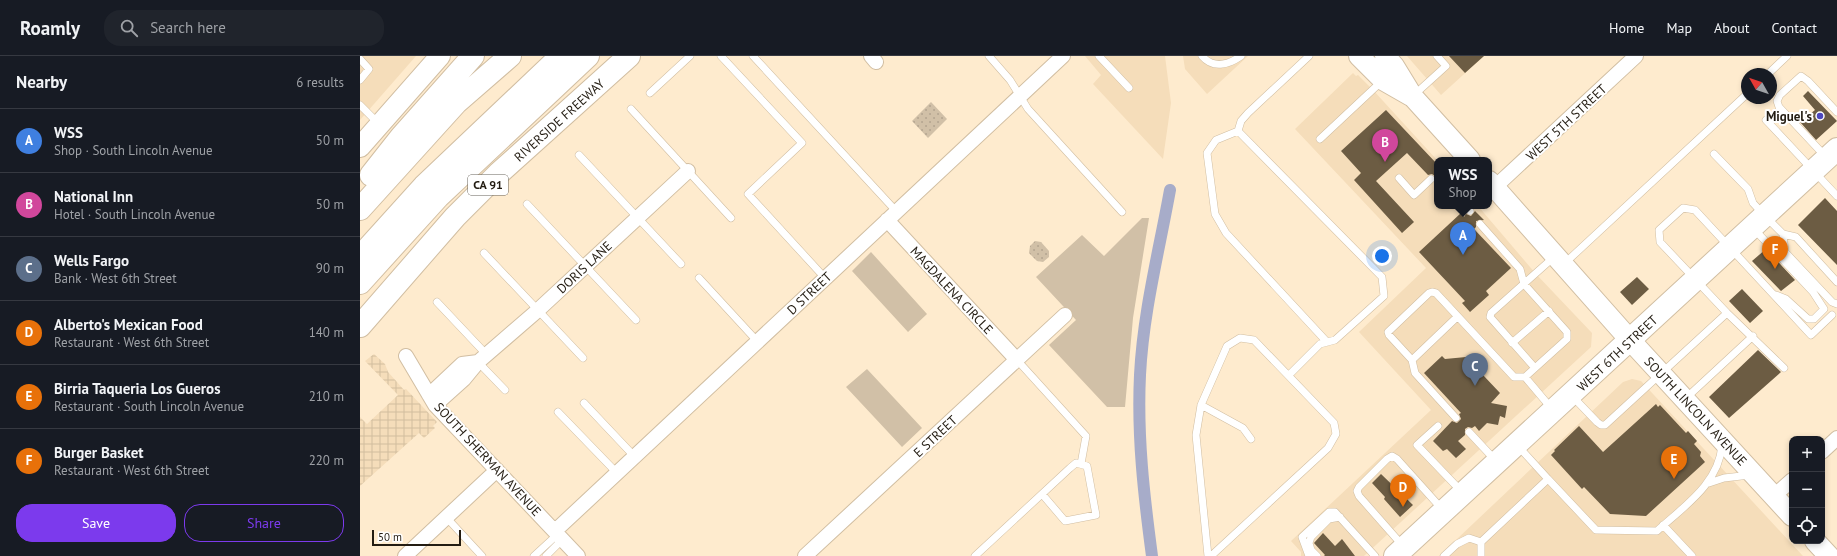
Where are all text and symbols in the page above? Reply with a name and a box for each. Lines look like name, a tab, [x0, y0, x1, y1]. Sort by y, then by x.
search box	[104, 10, 384, 46]
text: Roamly	[20, 16, 80, 40]
icon: search	[118, 17, 140, 39]
text: Search here	[150, 18, 226, 37]
text: Home	[1609, 19, 1644, 37]
text: Map	[1666, 19, 1692, 37]
text: About	[1714, 19, 1750, 37]
text: Contact	[1772, 19, 1817, 37]
north arrow	[1741, 68, 1777, 104]
text: Nearby	[16, 71, 67, 93]
text: 6 results	[296, 74, 344, 91]
street label: RIVERSIDE FREEWAY	[511, 75, 609, 165]
street label: WEST 5TH STREET	[1522, 81, 1610, 164]
place label: Miguel's	[1766, 108, 1813, 125]
marker: Miguel's	[1815, 111, 1825, 121]
text: WSS	[54, 123, 83, 142]
pin: B	[1372, 129, 1398, 162]
text: A	[25, 132, 33, 149]
text: 50 m	[316, 132, 344, 149]
text: Shop · South Lincoln Avenue	[54, 142, 213, 159]
popup	[1434, 157, 1492, 209]
text: WSS	[1449, 165, 1477, 184]
road number: CA 91	[468, 175, 508, 195]
text: Shop	[1449, 184, 1477, 201]
text: National Inn	[54, 187, 133, 206]
text: B	[25, 196, 33, 213]
text: 50 m	[316, 196, 344, 213]
text: Hotel · South Lincoln Avenue	[54, 206, 215, 223]
pin: A	[1450, 222, 1476, 255]
pin: F	[1762, 236, 1788, 269]
street label: DORIS LANE	[553, 237, 616, 297]
street label: MAGDALENA CIRCLE	[907, 243, 997, 338]
your location	[1372, 246, 1392, 266]
text: Wells Fargo	[54, 251, 129, 270]
text: C	[25, 260, 33, 277]
text: 90 m	[316, 260, 344, 277]
street label: D STREET	[783, 268, 835, 318]
text: Bank · West 6th Street	[54, 270, 177, 287]
street label: WEST 6TH STREET	[1573, 312, 1661, 395]
text: Alberto's Mexican Food	[54, 315, 203, 334]
text: D	[25, 324, 33, 341]
text: 140 m	[309, 324, 344, 341]
text: Restaurant · West 6th Street	[54, 334, 209, 351]
pin: C	[1462, 353, 1488, 386]
street label: SOUTH LINCOLN AVENUE	[1641, 353, 1751, 469]
text: Birria Taqueria Los Gueros	[54, 379, 220, 398]
text: E	[26, 388, 32, 405]
text: 210 m	[309, 388, 344, 405]
text: Restaurant · South Lincoln Avenue	[54, 398, 244, 415]
street label: SOUTH SHERMAN AVENUE	[431, 399, 545, 520]
street label: E STREET	[910, 412, 961, 461]
map controls	[1789, 436, 1825, 544]
button: +	[1789, 436, 1825, 472]
text: Burger Basket	[54, 443, 144, 462]
pin: E	[1661, 446, 1687, 479]
text: F	[26, 452, 32, 469]
text: 220 m	[309, 452, 344, 469]
text: Restaurant · West 6th Street	[54, 462, 209, 479]
button: −	[1789, 472, 1825, 508]
pin: D	[1390, 474, 1416, 507]
button: Save	[16, 504, 176, 542]
button: Share	[184, 504, 344, 542]
button: locate	[1789, 508, 1825, 544]
scale bar	[372, 528, 461, 547]
text: 50 m	[378, 530, 402, 544]

